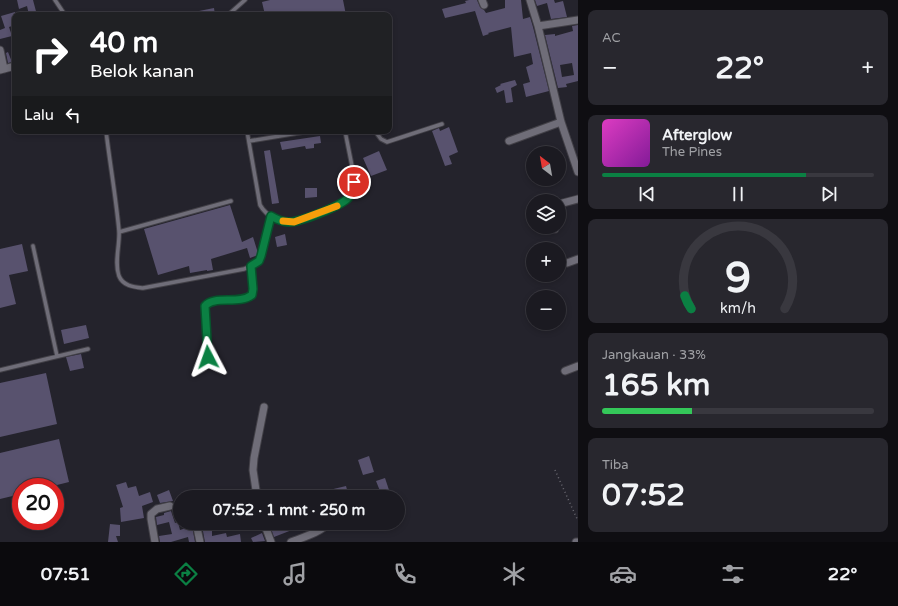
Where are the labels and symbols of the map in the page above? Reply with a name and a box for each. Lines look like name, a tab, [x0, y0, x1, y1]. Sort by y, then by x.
north arrow	[526, 146, 566, 186]
pin	[337, 165, 371, 199]
position arrow	[187, 336, 229, 378]
speed limit sign: 20	[12, 478, 64, 530]

